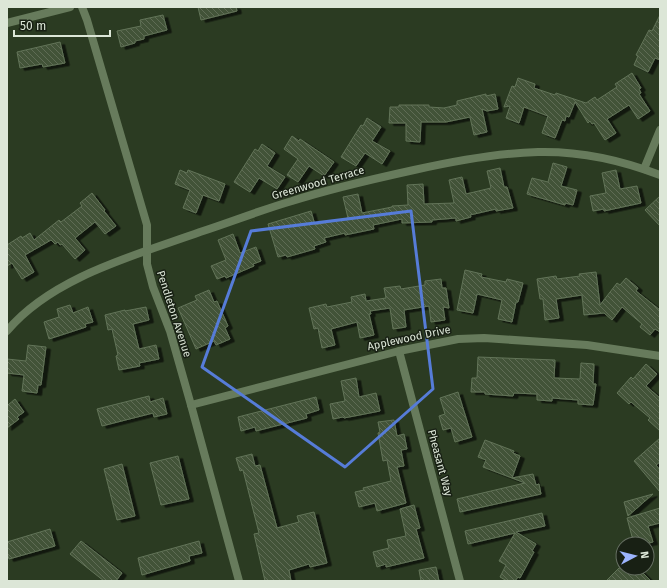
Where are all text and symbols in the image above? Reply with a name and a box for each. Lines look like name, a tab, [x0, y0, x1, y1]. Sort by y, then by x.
scale bar	[14, 12, 110, 38]
text: 50 m	[20, 19, 46, 33]
street label: Greenwood Terrace	[270, 164, 366, 202]
street label: Pendleton Avenue	[154, 269, 194, 359]
street label: Applewood Drive	[366, 323, 452, 353]
street label: Pheasant Way	[425, 428, 455, 498]
north arrow	[615, 536, 655, 576]
text: N	[638, 550, 651, 559]

